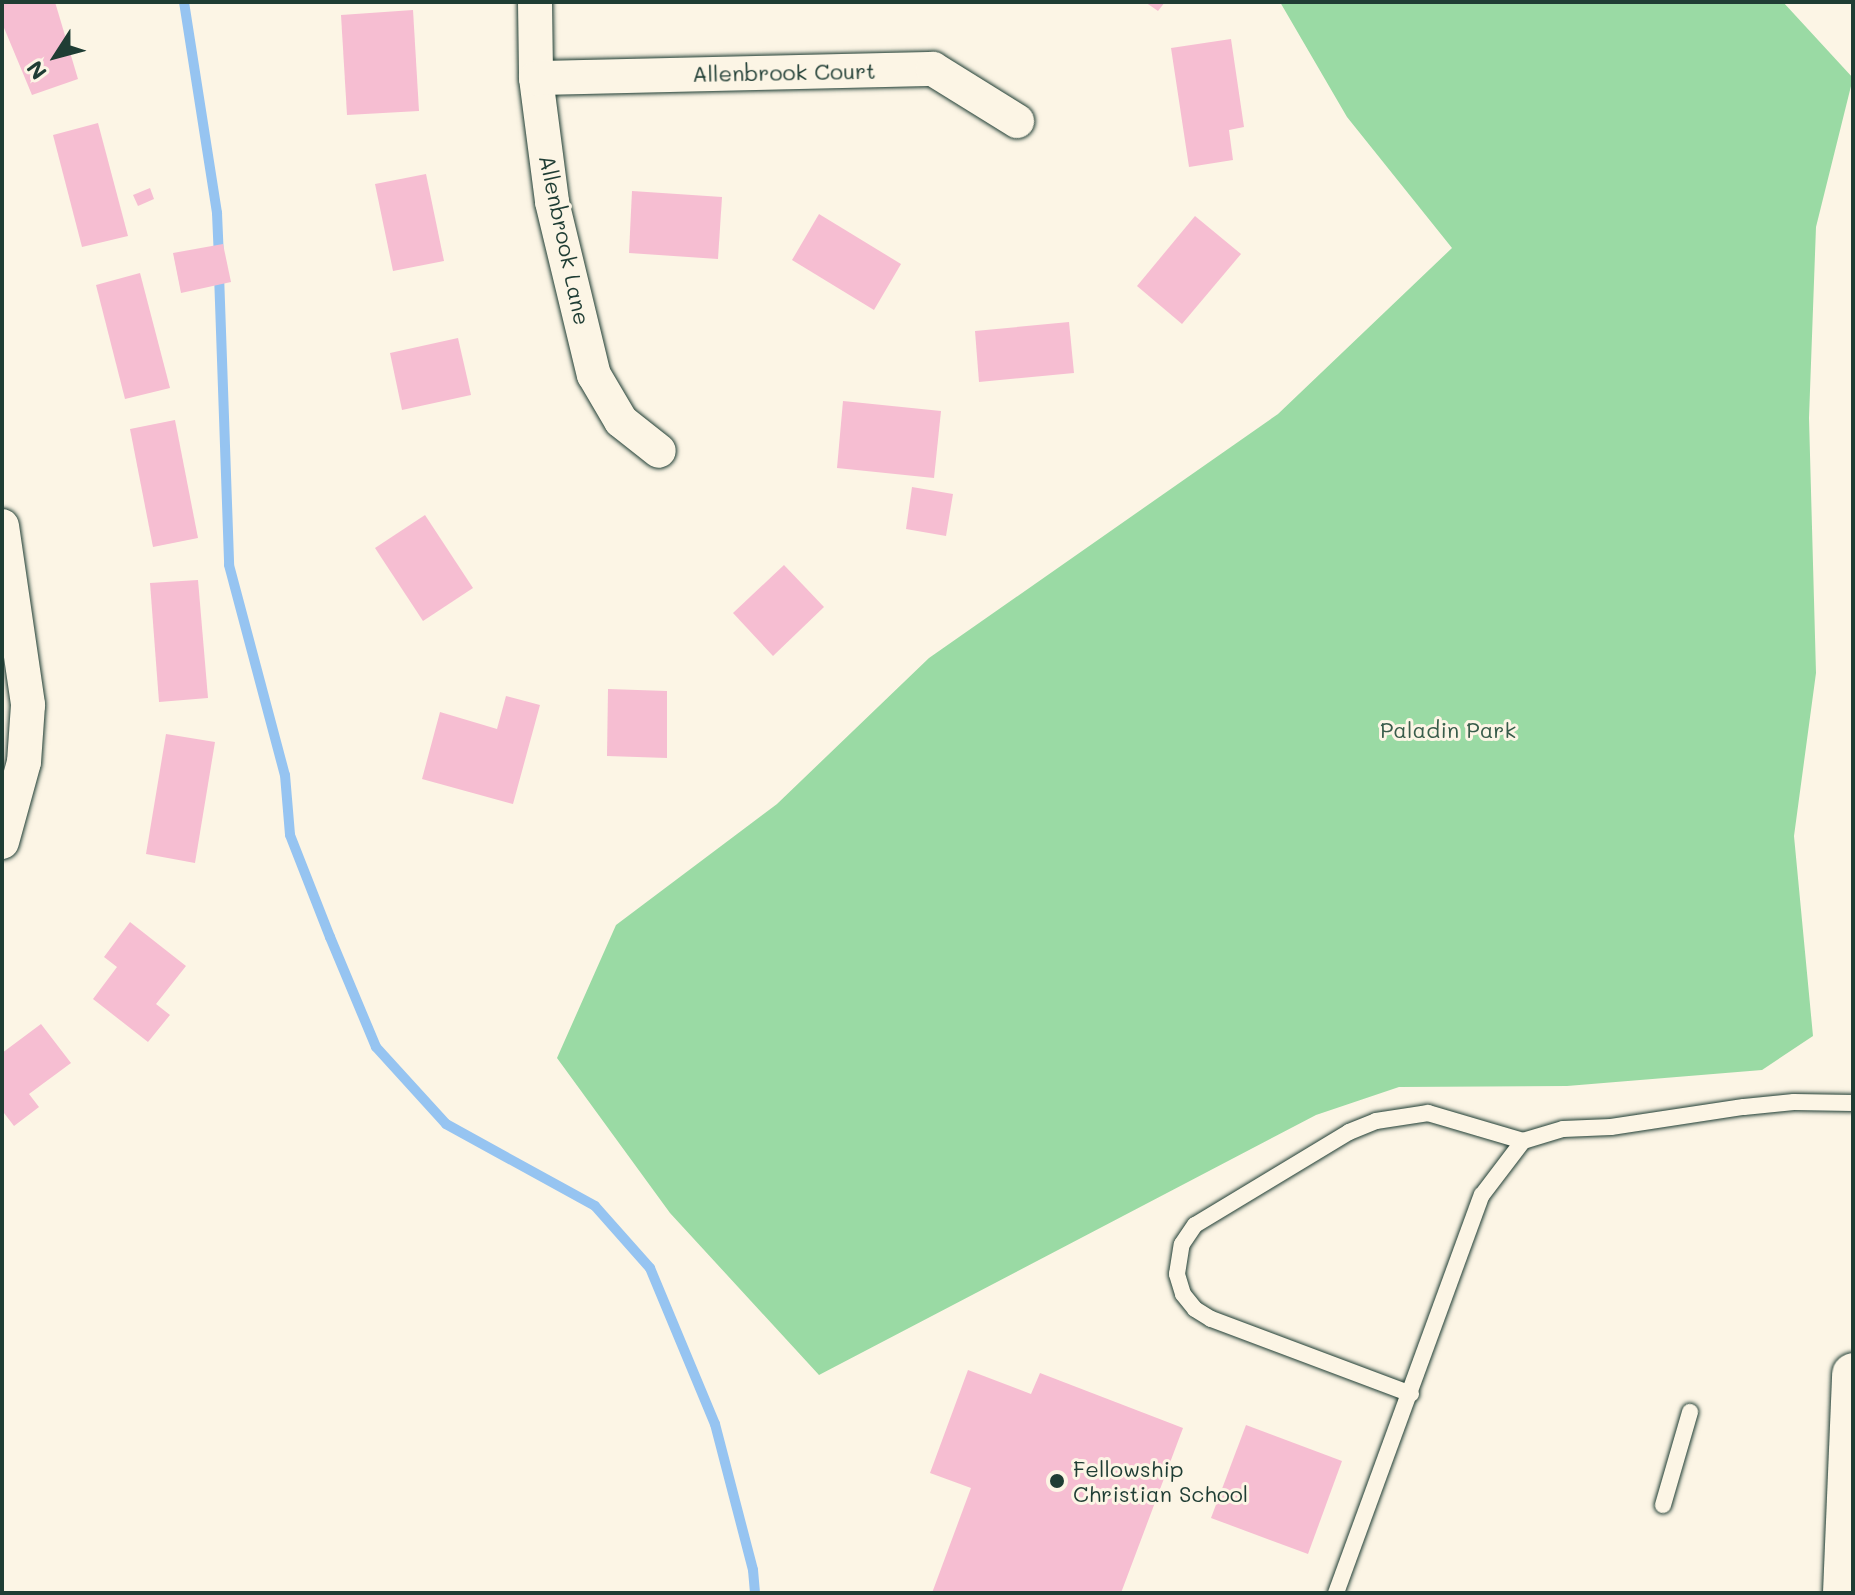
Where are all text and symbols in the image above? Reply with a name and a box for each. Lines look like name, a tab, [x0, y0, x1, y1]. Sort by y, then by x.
north arrow	[16, 16, 96, 96]
text: N	[20, 55, 53, 86]
street label: Allenbrook Court	[692, 57, 876, 87]
street label: Allenbrook Lane	[534, 153, 596, 327]
park label: Paladin Park	[1380, 717, 1516, 743]
place label: Fellowship Christian School	[1073, 1455, 1248, 1506]
marker: Fellowship Christian School	[1048, 1472, 1066, 1490]

